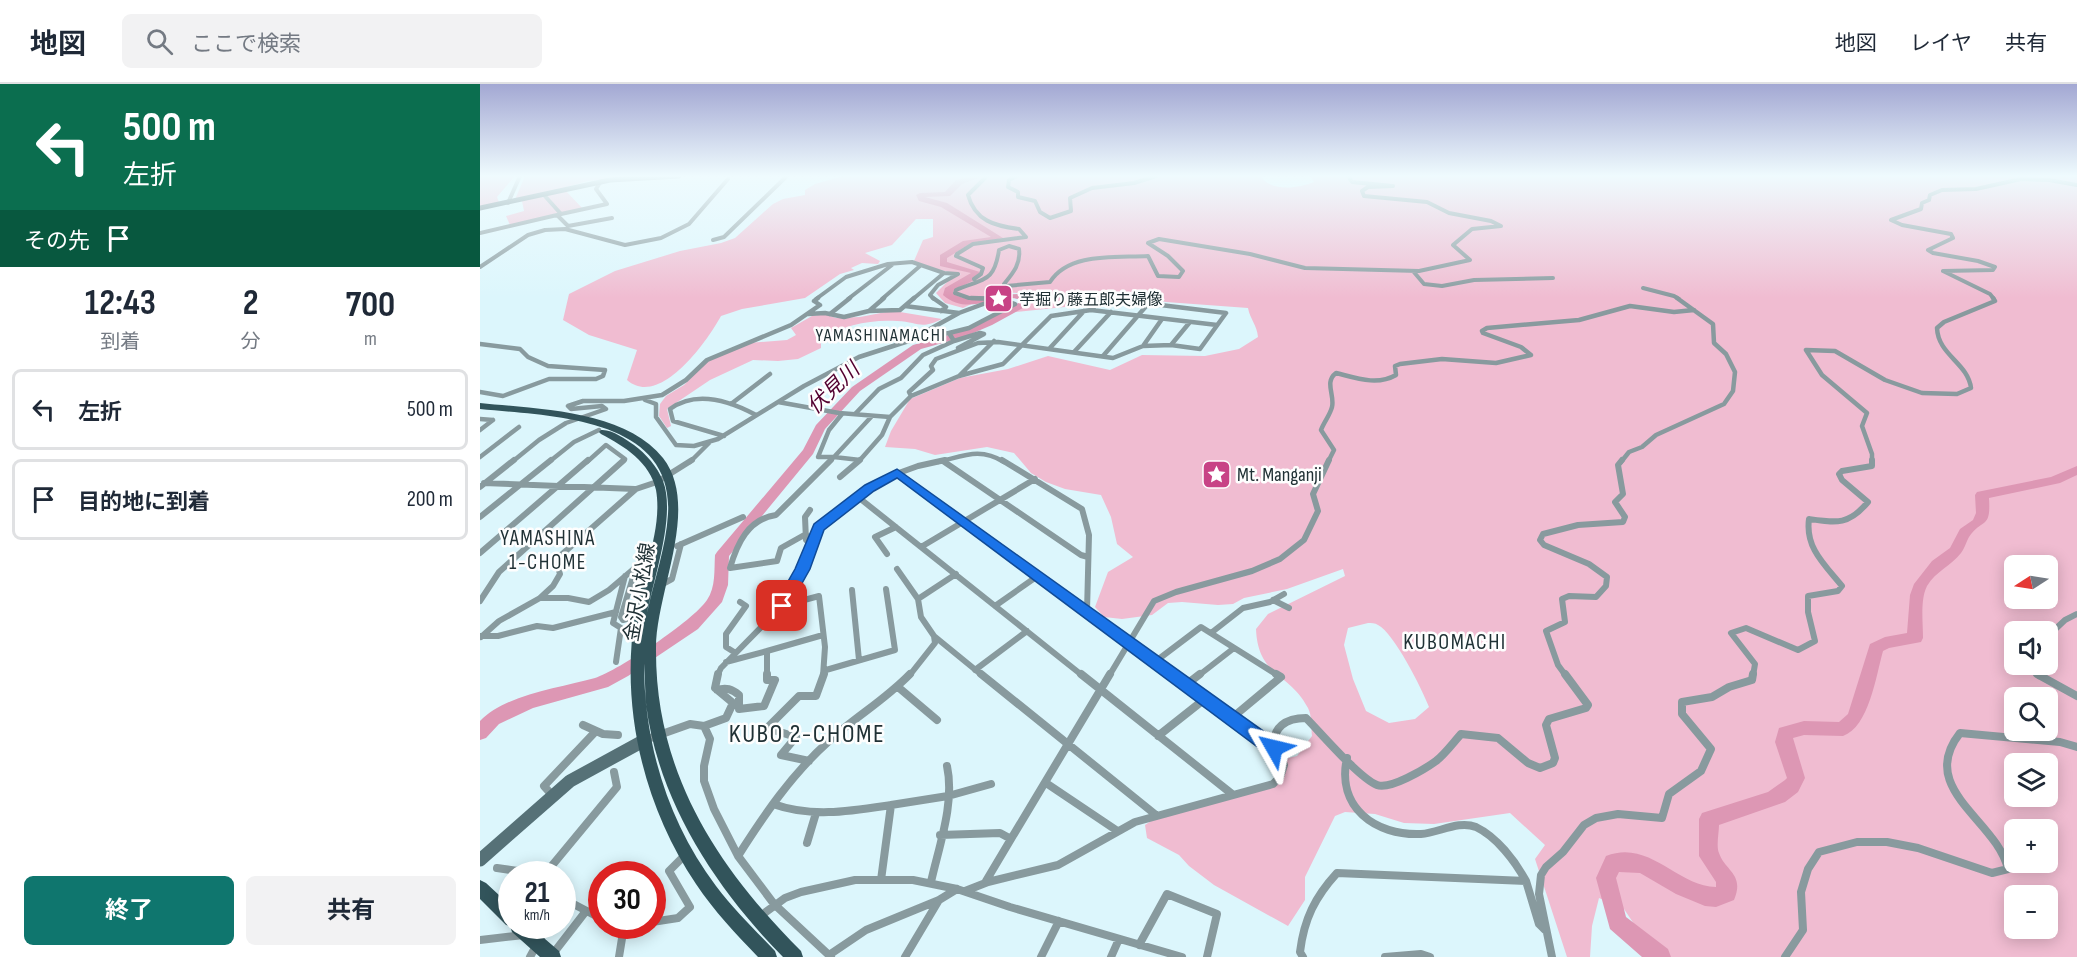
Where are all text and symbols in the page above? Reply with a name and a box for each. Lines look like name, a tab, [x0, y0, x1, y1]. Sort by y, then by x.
search box	[122, 14, 542, 68]
icon: search	[143, 25, 176, 58]
text: 地図	[30, 28, 86, 61]
text: ここで検索	[191, 31, 301, 58]
text: 地図	[1835, 31, 1877, 56]
text: レイヤ	[1910, 31, 1972, 56]
text: 共有	[2005, 31, 2047, 56]
text: 500 m	[123, 102, 216, 153]
icon: left	[24, 108, 102, 186]
text: 左折	[123, 160, 177, 192]
icon: arrive	[102, 222, 135, 255]
text: その先	[24, 228, 90, 255]
text: 12:43	[85, 282, 156, 325]
text: 2	[243, 282, 259, 325]
place icon: 芋掘り藤五郎夫婦像	[982, 283, 1014, 315]
text: 700	[345, 284, 395, 327]
place label: 芋掘り藤五郎夫婦像	[1019, 291, 1163, 310]
district label: YAMASHINAMACHI	[816, 325, 946, 346]
text: m	[364, 327, 377, 351]
text: 到着	[100, 330, 140, 354]
text: 分	[241, 330, 261, 354]
water label: 伏見川	[802, 356, 866, 419]
icon: left	[27, 393, 60, 426]
text: 500 m	[407, 396, 453, 423]
text: 左折	[78, 399, 122, 426]
place icon: Mt. Manganji	[1200, 458, 1232, 490]
place label: Mt. Manganji	[1237, 463, 1322, 487]
icon: arrive	[27, 483, 60, 516]
text: 200 m	[407, 486, 453, 513]
text: 目的地に到着	[78, 489, 210, 516]
district label: YAMASHINA 1-CHOME	[500, 526, 596, 575]
street label: 金沢小松線	[619, 541, 660, 643]
north arrow	[2004, 555, 2058, 609]
map controls	[2004, 555, 2058, 939]
pin	[756, 580, 807, 631]
icon: arrive	[765, 589, 798, 622]
button: sound	[2004, 621, 2058, 675]
district label: KUBOMACHI	[1403, 629, 1507, 656]
button: search	[2004, 687, 2058, 741]
position arrow	[1242, 716, 1306, 780]
district label: KUBO 2-CHOME	[729, 719, 885, 750]
button: layers	[2004, 753, 2058, 807]
button: +	[2004, 819, 2058, 873]
speed limit sign: 30	[588, 861, 666, 939]
text: 21	[525, 875, 549, 911]
button: 終了	[24, 876, 234, 945]
button: 共有	[246, 876, 456, 945]
button: −	[2004, 885, 2058, 939]
text: km/h	[524, 906, 550, 925]

